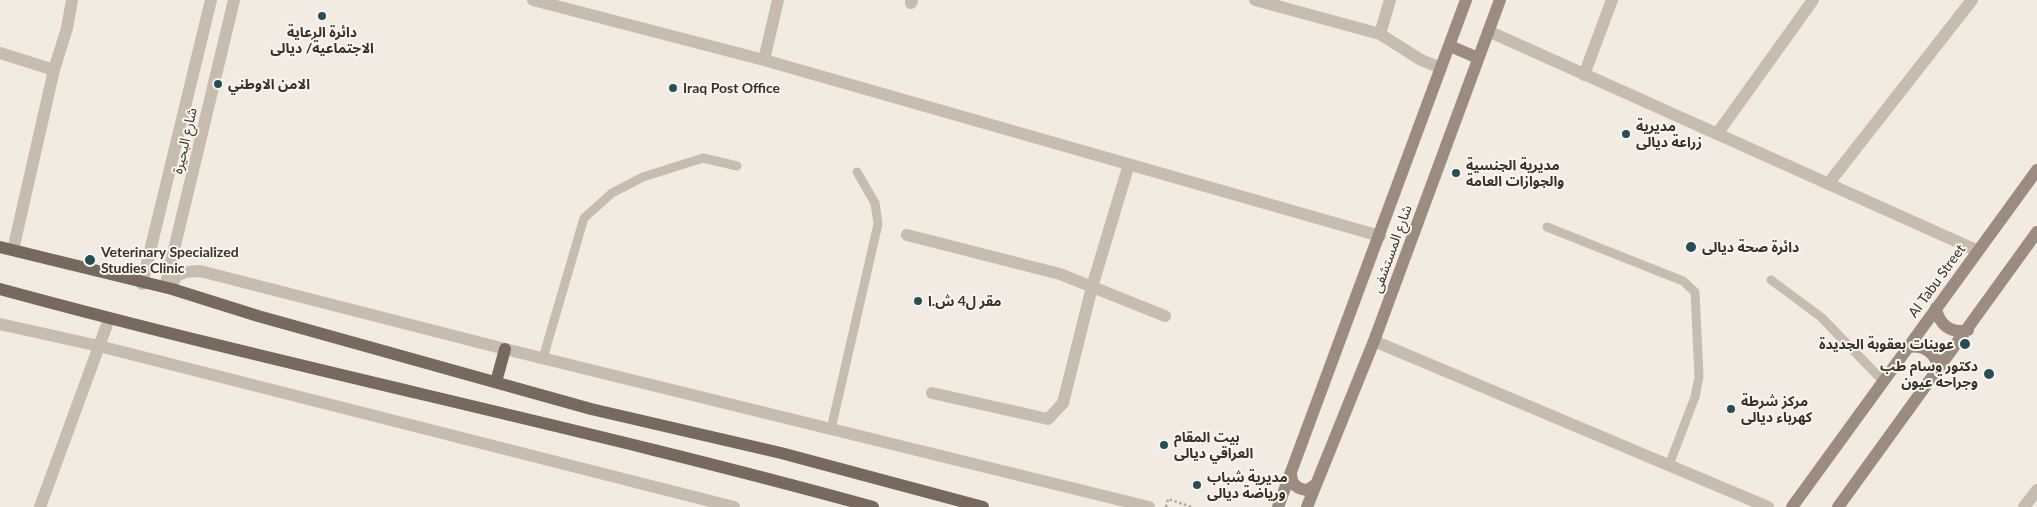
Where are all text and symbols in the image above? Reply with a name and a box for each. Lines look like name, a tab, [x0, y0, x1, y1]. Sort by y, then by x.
marker: دائرة الرعاية الاجتماعية/ ديالى	[316, 10, 328, 22]
place label: دائرة الرعاية الاجتماعية/ ديالى	[270, 24, 374, 56]
place label: الامن الاوطني	[228, 76, 310, 92]
marker: الامن الاوطني	[212, 78, 224, 90]
place label: Iraq Post Office	[683, 80, 780, 96]
marker: Iraq Post Office	[667, 82, 679, 94]
street label: شارع البحيرة	[169, 106, 201, 176]
place label: مديرية زراعة ديالى	[1636, 118, 1702, 150]
marker: مديرية زراعة ديالى	[1620, 128, 1632, 140]
place label: مديرية الجنسية والجوازات العامة	[1466, 157, 1564, 190]
marker: مديرية الجنسية والجوازات العامة	[1450, 167, 1462, 179]
street label: شارع المستشفى	[1368, 203, 1416, 295]
place label: دائرة صحة ديالى	[1702, 239, 1799, 255]
marker: دائرة صحة ديالى	[1684, 240, 1698, 254]
street label: Al Tabu Street	[1905, 241, 1969, 321]
place label: Veterinary Specialized Studies Clinic	[101, 244, 239, 276]
marker: Veterinary Specialized Studies Clinic	[83, 253, 97, 267]
place label: مقر ل4 ش.ا	[928, 293, 1001, 309]
marker: مقر ل4 ش.ا	[912, 295, 924, 307]
place label: عوينات بعقوبة الجديدة	[1819, 336, 1954, 352]
marker: عوينات بعقوبة الجديدة	[1958, 337, 1972, 351]
place label: دكتور وسام طب وجراحة عيون	[1880, 358, 1978, 391]
marker: دكتور وسام طب وجراحة عيون	[1982, 367, 1996, 381]
place label: مركز شرطة كهرباء ديالى	[1741, 393, 1812, 426]
marker: مركز شرطة كهرباء ديالى	[1725, 403, 1737, 415]
place label: بيت المقام العراقي ديالى	[1174, 429, 1253, 462]
marker: بيت المقام العراقي ديالى	[1158, 439, 1170, 451]
place label: مديرية شباب ورياضة ديالى	[1207, 469, 1288, 502]
marker: مديرية شباب ورياضة ديالى	[1191, 479, 1203, 491]

